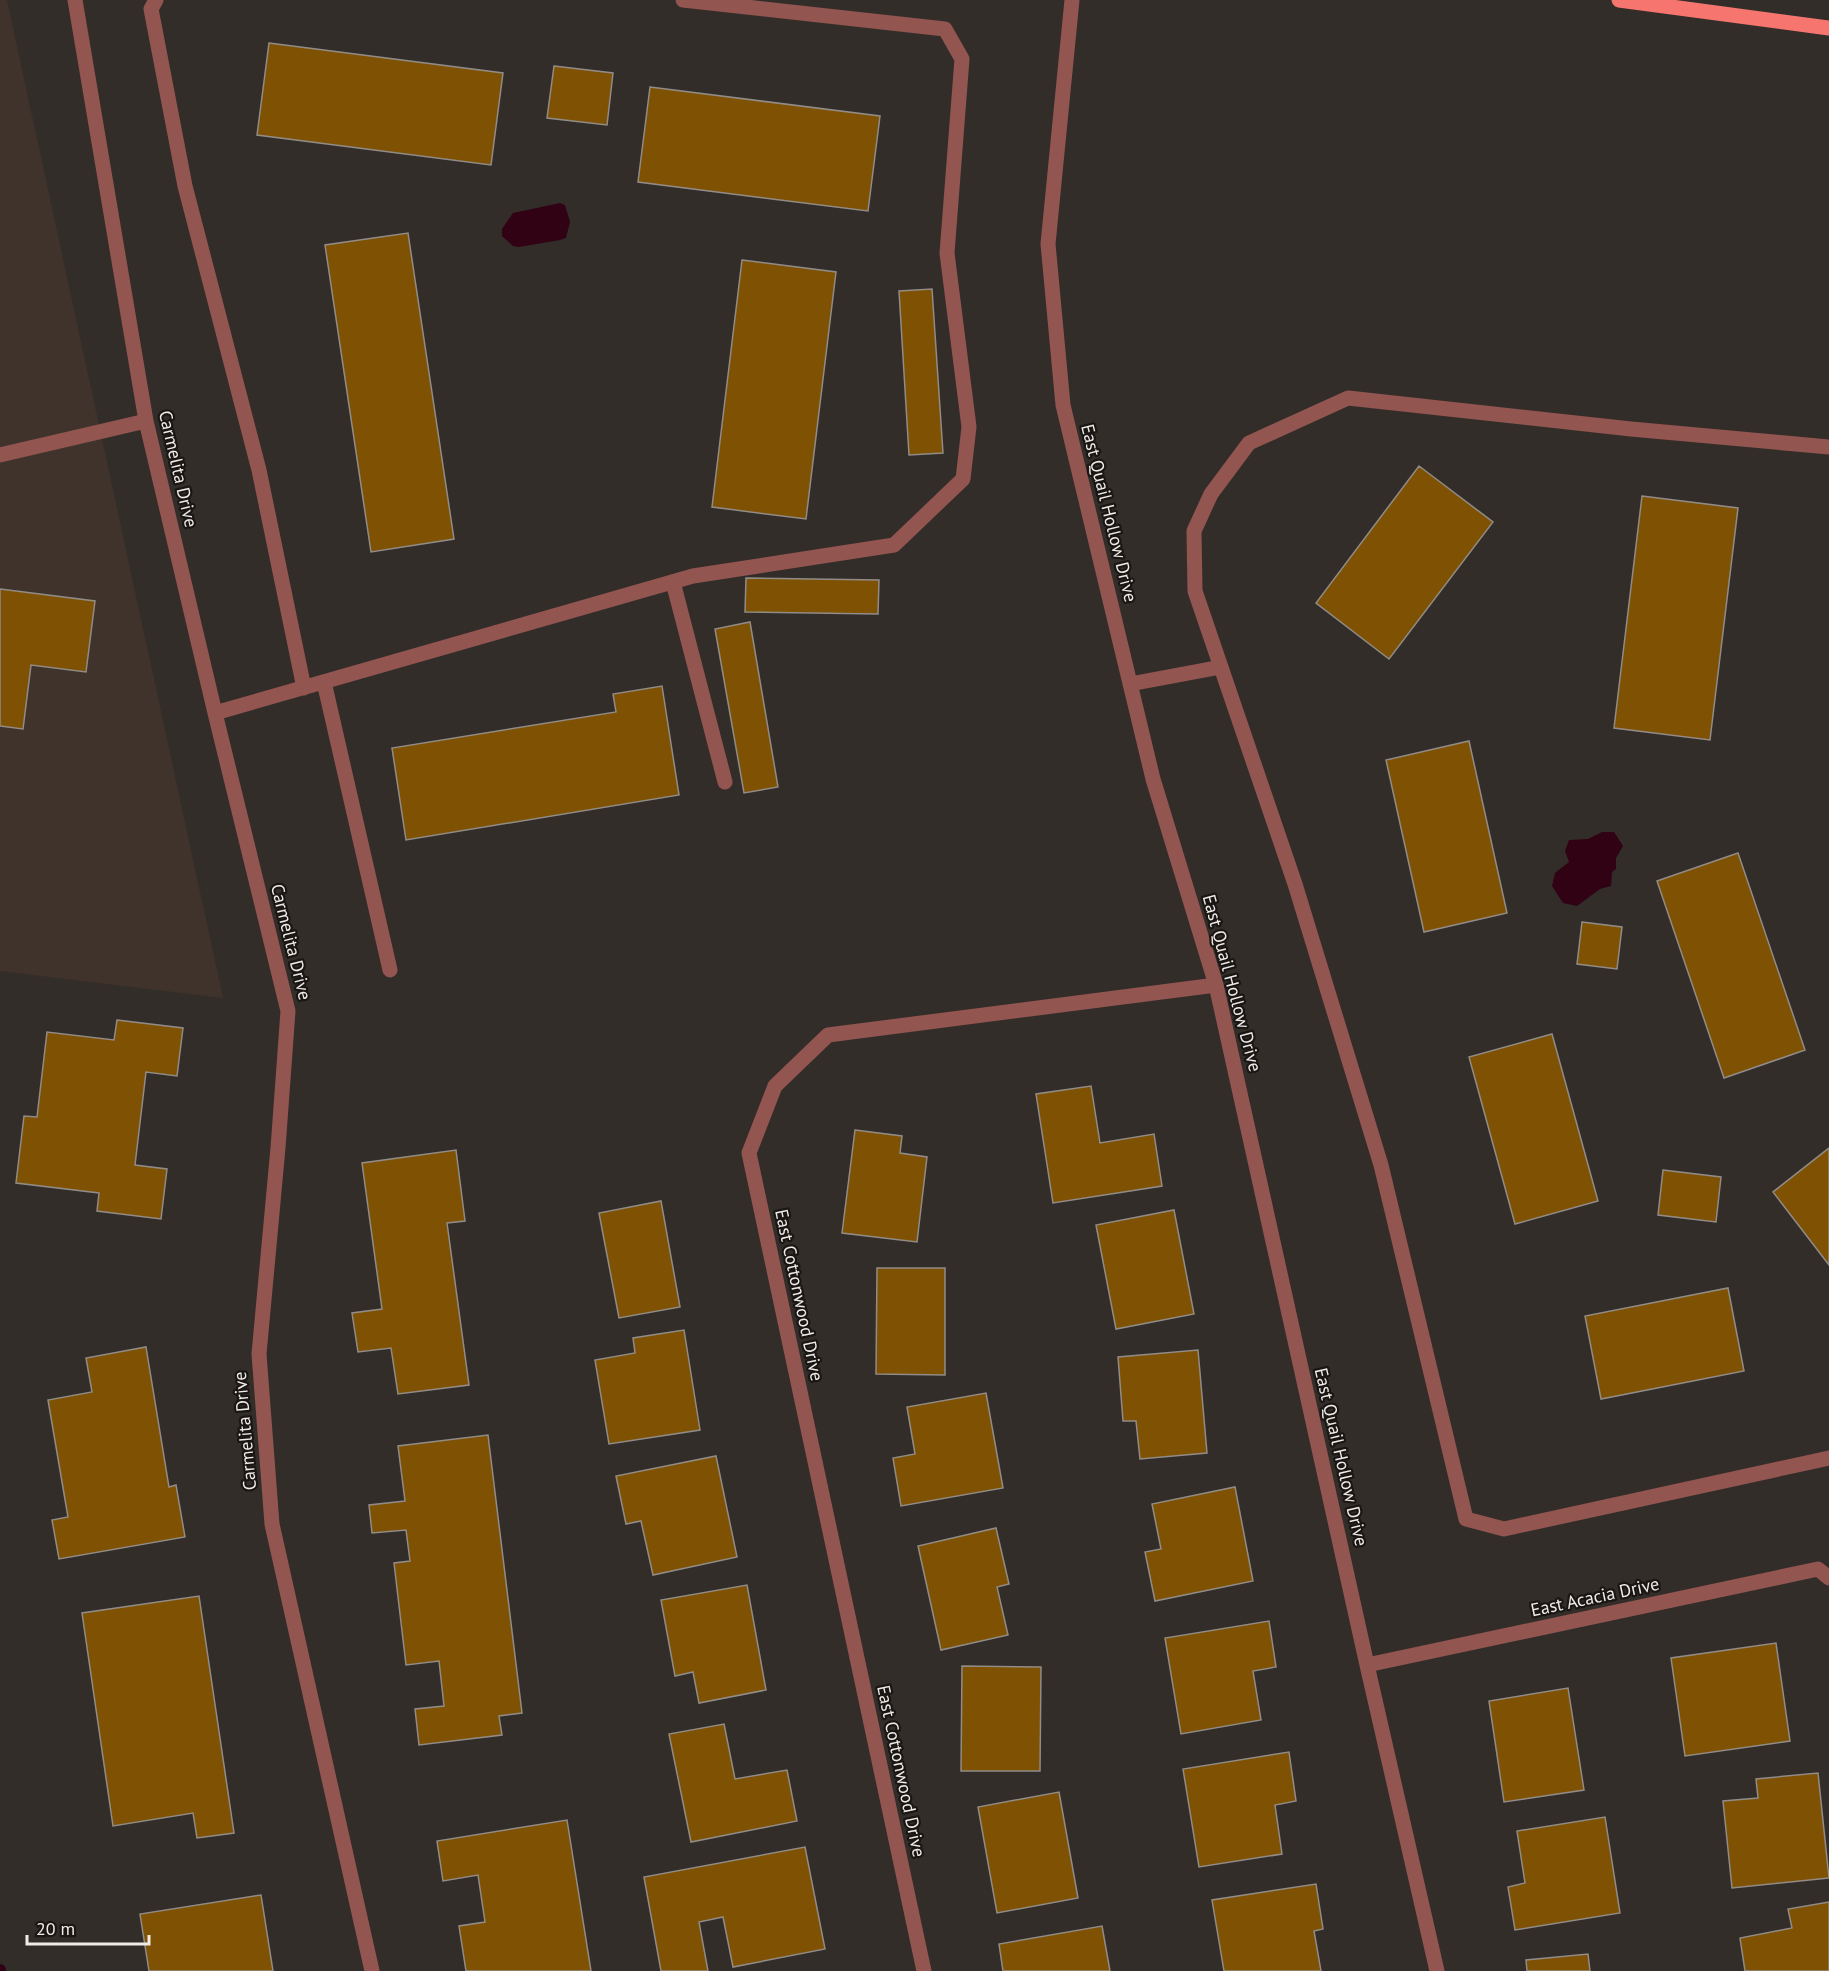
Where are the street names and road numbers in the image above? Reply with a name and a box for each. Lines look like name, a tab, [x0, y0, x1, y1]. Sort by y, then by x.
street label: Carmelita Drive	[154, 408, 203, 529]
street label: East Quail Hollow Drive	[1076, 422, 1143, 604]
street label: Carmelita Drive	[266, 881, 317, 1002]
street label: East Quail Hollow Drive	[1198, 892, 1267, 1074]
street label: East Cottonwood Drive	[770, 1207, 829, 1383]
street label: East Quail Hollow Drive	[1310, 1365, 1373, 1548]
street label: Carmelita Drive	[228, 1371, 261, 1491]
street label: East Acacia Drive	[1529, 1572, 1661, 1621]
street label: East Cottonwood Drive	[872, 1683, 931, 1859]

